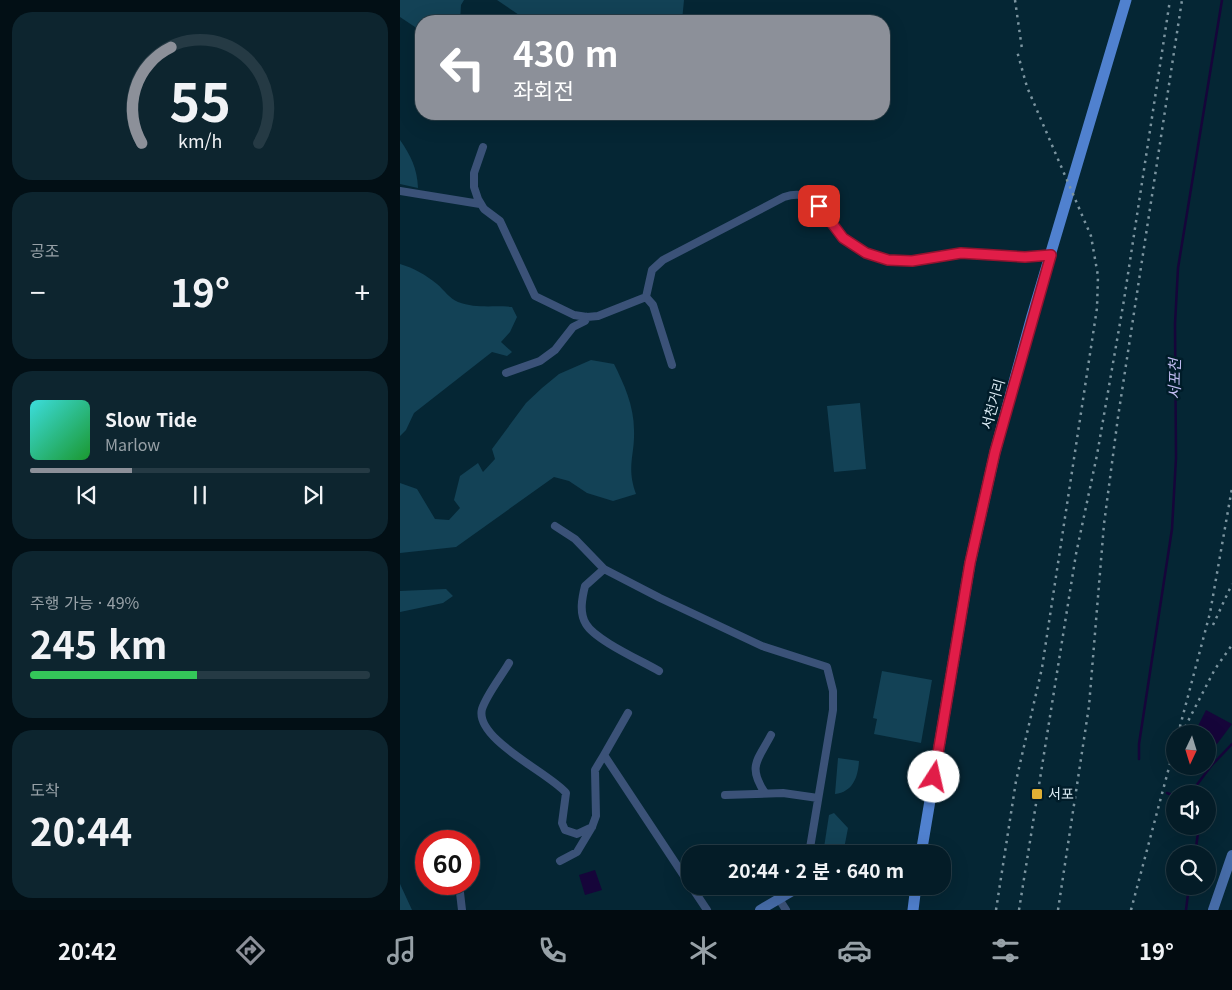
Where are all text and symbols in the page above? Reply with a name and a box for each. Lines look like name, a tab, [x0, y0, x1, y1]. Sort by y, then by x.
text: 430 m	[513, 26, 619, 77]
icon: left	[430, 35, 495, 100]
text: 55	[169, 62, 231, 137]
text: 좌회전	[513, 73, 574, 105]
text: km/h	[178, 127, 222, 153]
pin	[798, 185, 840, 227]
icon: arrive	[805, 192, 833, 220]
text: 공조	[30, 238, 59, 262]
text: 19°	[170, 263, 230, 318]
text: −	[30, 271, 46, 311]
text: +	[354, 271, 370, 311]
water label: 서포천	[1163, 356, 1184, 400]
street label: 서천거리	[975, 376, 1009, 431]
text: Slow Tide	[105, 405, 197, 432]
text: Marlow	[105, 432, 160, 456]
icon: previous	[73, 481, 101, 509]
icon: pause	[186, 481, 214, 509]
icon: next	[299, 481, 327, 509]
text: 주행 가능 · 49%	[30, 590, 139, 614]
text: 245 km	[30, 615, 168, 670]
north arrow	[1166, 725, 1216, 775]
map controls	[1166, 725, 1216, 895]
position arrow	[907, 750, 959, 802]
text: 도착	[30, 777, 59, 801]
place label: 서포	[1048, 783, 1074, 803]
button: sound	[1166, 785, 1216, 835]
marker: 서포	[1030, 787, 1044, 801]
text: 20:44	[30, 802, 132, 857]
speed limit sign: 60	[415, 830, 480, 895]
button: search	[1166, 845, 1216, 895]
text: 20:44 · 2 분 · 640 m	[728, 856, 904, 883]
icon: directions	[233, 933, 268, 968]
icon: music	[384, 933, 419, 968]
icon: phone	[535, 933, 570, 968]
icon: climate	[686, 933, 721, 968]
icon: car	[837, 933, 872, 968]
icon: filters	[988, 933, 1023, 968]
text: 20:42	[58, 934, 117, 966]
text: 19°	[1139, 934, 1174, 966]

